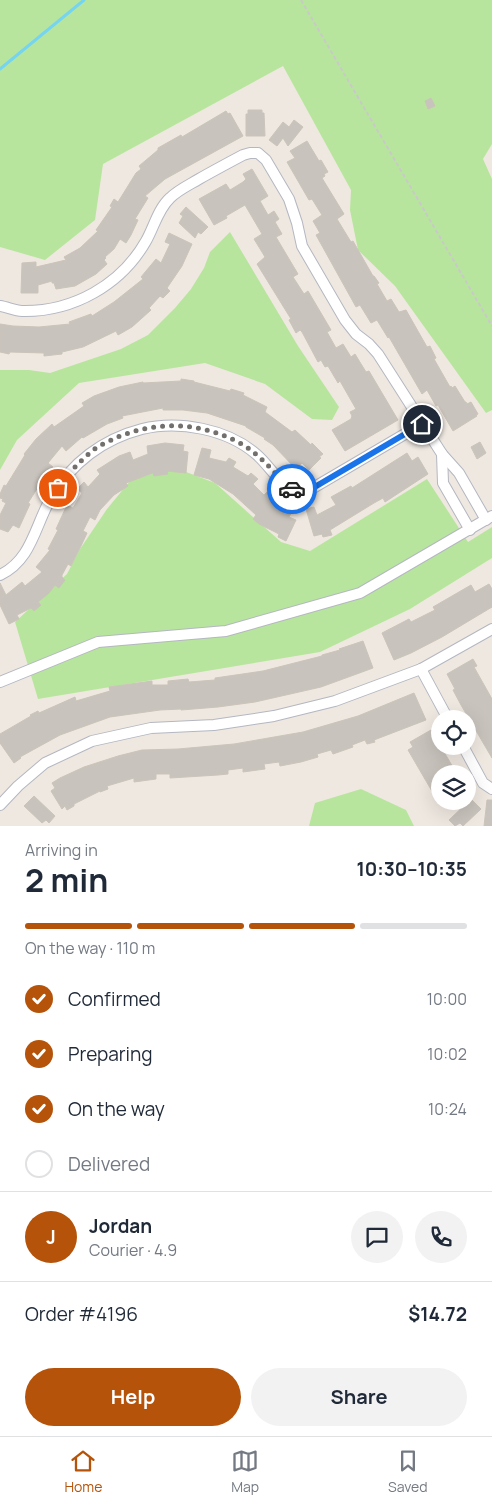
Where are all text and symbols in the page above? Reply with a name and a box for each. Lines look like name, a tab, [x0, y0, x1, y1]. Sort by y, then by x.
pin	[401, 403, 443, 445]
icon: home	[408, 410, 436, 438]
courier	[267, 464, 317, 514]
pin	[37, 467, 79, 509]
icon: bag	[44, 474, 72, 502]
icon: car	[278, 475, 306, 503]
map controls	[431, 710, 476, 810]
button: locate	[431, 710, 476, 755]
button: layers	[431, 765, 476, 810]
text: Arriving in	[25, 839, 98, 861]
text: 10:30–10:35	[356, 856, 467, 882]
text: 2 min	[25, 858, 108, 902]
text: On the way · 110 m	[25, 937, 155, 959]
icon: check	[25, 985, 53, 1013]
text: Confirmed	[68, 986, 161, 1012]
text: 10:00	[427, 988, 467, 1010]
icon: check	[25, 1040, 53, 1068]
text: Preparing	[68, 1041, 153, 1067]
text: 10:02	[427, 1043, 467, 1065]
icon: check	[25, 1095, 53, 1123]
text: On the way	[68, 1096, 165, 1122]
text: 10:24	[428, 1098, 467, 1120]
text: Delivered	[68, 1151, 150, 1177]
button: chat	[351, 1211, 403, 1263]
button: phone	[415, 1211, 467, 1263]
text: Jordan	[89, 1213, 152, 1239]
text: J	[46, 1224, 56, 1250]
text: Courier · 4.9	[89, 1239, 177, 1261]
text: Order #4196	[25, 1301, 138, 1327]
text: $14.72	[408, 1301, 467, 1327]
button: Help	[25, 1368, 241, 1426]
button: Share	[251, 1368, 467, 1426]
tab: Home	[64, 1447, 102, 1496]
tab: Map	[231, 1447, 259, 1496]
tab: Saved	[388, 1447, 428, 1496]

